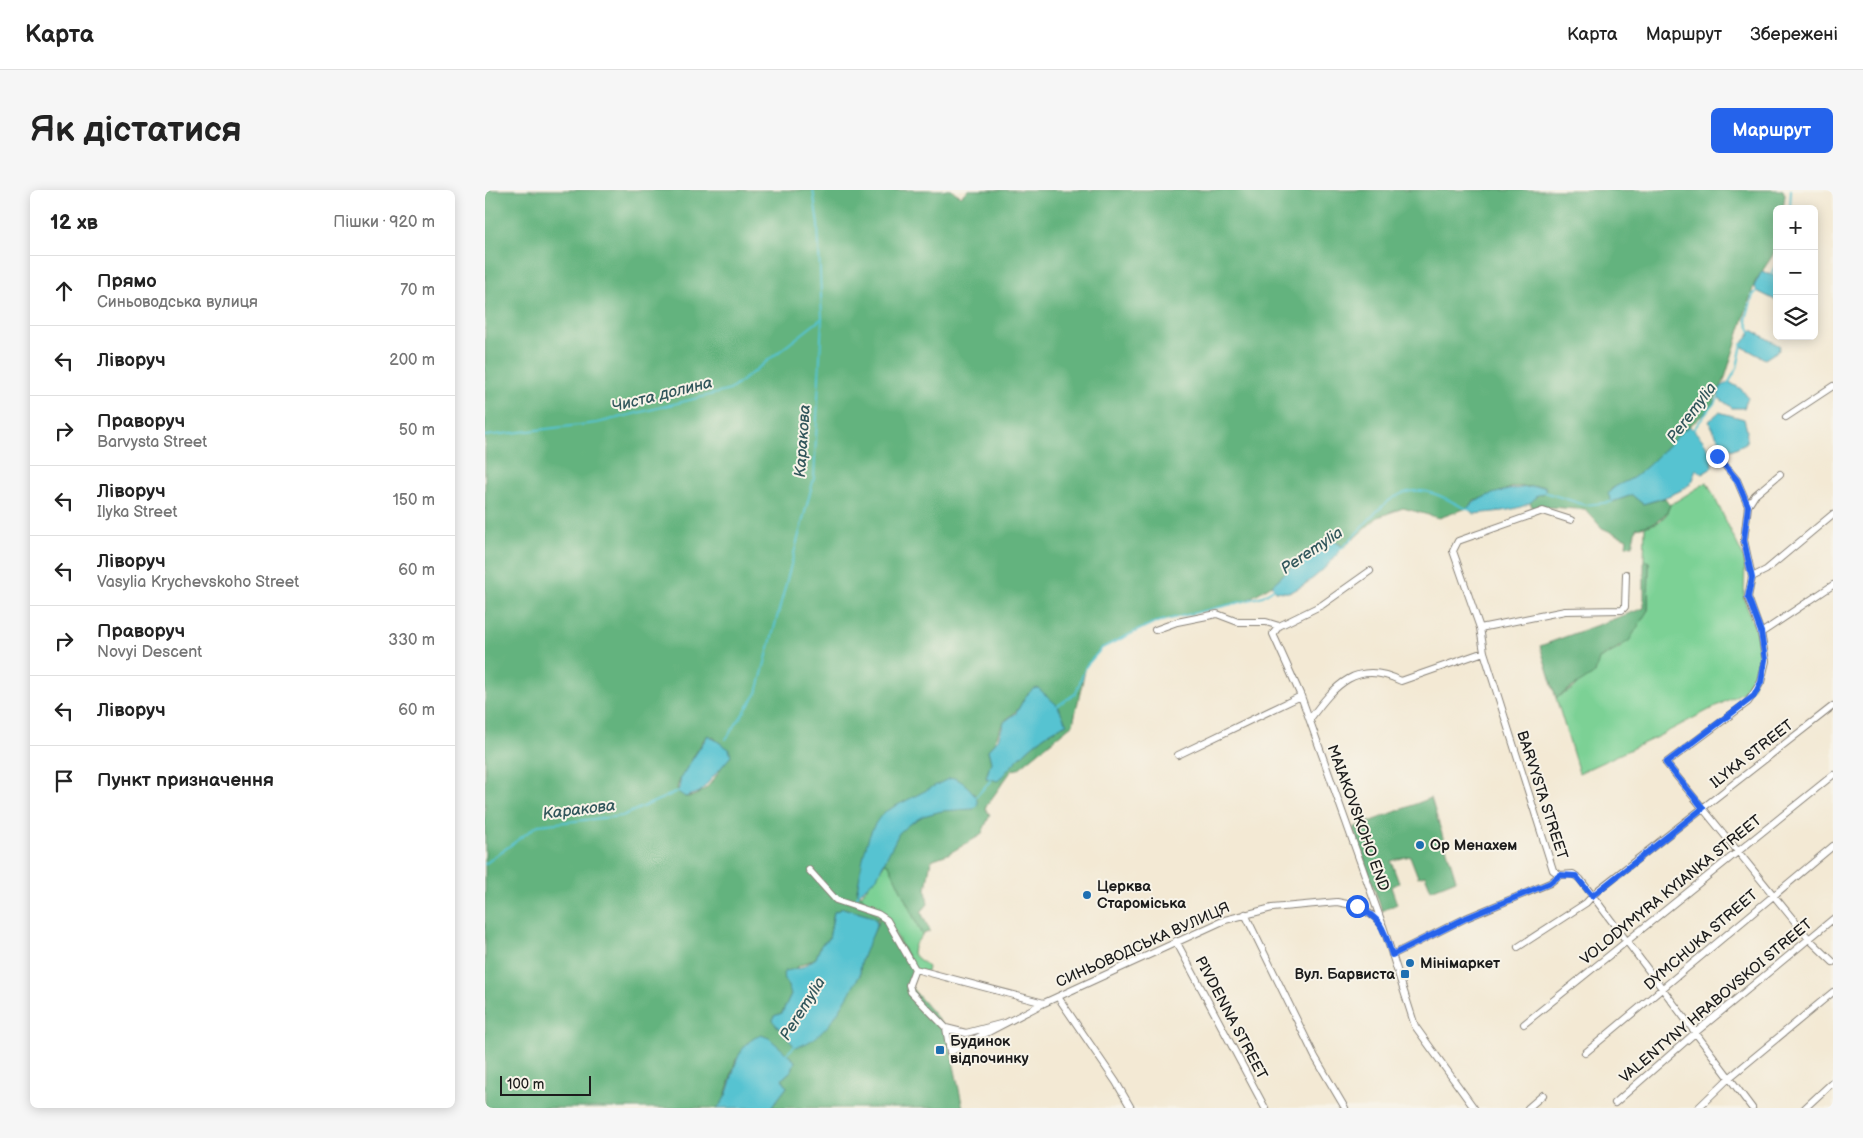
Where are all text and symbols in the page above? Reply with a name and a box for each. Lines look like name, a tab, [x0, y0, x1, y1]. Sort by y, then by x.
text: Карта	[25, 20, 94, 49]
text: Карта	[1567, 24, 1618, 45]
text: Маршрут	[1646, 24, 1722, 45]
text: Збережені	[1750, 24, 1838, 45]
button: Маршрут	[1711, 108, 1833, 153]
text: Як дістатися	[30, 109, 242, 152]
map controls	[1773, 205, 1818, 340]
button: +	[1773, 205, 1818, 250]
text: 12 хв	[50, 210, 98, 235]
text: Пішки · 920 m	[333, 213, 435, 232]
button: −	[1773, 250, 1818, 295]
text: Прямо	[97, 270, 157, 293]
icon: ahead	[50, 277, 78, 305]
text: 70 m	[400, 281, 435, 300]
text: Синьоводська вулиця	[97, 293, 258, 312]
button: layers	[1773, 295, 1818, 340]
icon: left	[50, 347, 78, 375]
text: Ліворуч	[97, 349, 166, 372]
text: 200 m	[389, 351, 435, 370]
water label: Чиста долина	[610, 373, 714, 417]
water label: Peremylia	[1663, 379, 1721, 447]
water label: Каракова	[791, 404, 815, 478]
text: Праворуч	[97, 410, 185, 433]
icon: right	[50, 417, 78, 445]
text: 50 m	[399, 421, 435, 440]
text: Barvysta Street	[97, 433, 207, 452]
route end	[1706, 445, 1729, 468]
text: Ліворуч	[97, 480, 166, 503]
icon: left	[50, 487, 78, 515]
text: 150 m	[393, 491, 435, 510]
text: Ilyka Street	[97, 503, 177, 522]
water label: Peremylia	[1277, 523, 1347, 579]
text: Ліворуч	[97, 550, 166, 573]
icon: left	[50, 557, 78, 585]
text: 60 m	[398, 561, 435, 580]
text: Vasylia Krychevskoho Street	[97, 573, 299, 592]
text: Праворуч	[97, 620, 185, 643]
icon: right	[50, 627, 78, 655]
text: 330 m	[388, 631, 435, 650]
text: Novyi Descent	[97, 643, 202, 662]
icon: left	[50, 697, 78, 725]
text: Ліворуч	[97, 699, 166, 722]
text: 60 m	[398, 701, 435, 720]
street label: ILYKA STREET	[1707, 716, 1797, 792]
street label: BARVYSTA STREET	[1512, 728, 1572, 862]
street label: MAIAKOVSKOHO END	[1323, 742, 1393, 894]
icon: arrive	[50, 767, 78, 795]
text: Пункт призначення	[97, 769, 274, 792]
water label: Каракова	[542, 796, 616, 824]
street label: VOLODYMYRA KYIANKA STREET	[1576, 811, 1766, 969]
place label: Ор Менахем	[1430, 836, 1517, 855]
marker: Ор Менахем	[1414, 839, 1426, 851]
place label: Церква Староміська	[1097, 877, 1186, 913]
street label: DYMCHUKA STREET	[1640, 885, 1762, 995]
marker: Церква Староміська	[1081, 889, 1093, 901]
route start	[1346, 895, 1369, 918]
street label: СИНЬОВОДСЬКА ВУЛИЦЯ	[1053, 898, 1233, 992]
street label: VALENTYNY HRABOVSKOI STREET	[1616, 915, 1816, 1087]
street label: PIVDENNA STREET	[1190, 953, 1272, 1083]
place label: Мінімаркет	[1420, 954, 1501, 973]
marker: Мінімаркет	[1404, 957, 1416, 969]
place label: Вул. Барвиста	[1294, 965, 1395, 984]
marker: Вул. Барвиста	[1399, 968, 1411, 980]
water label: Peremylia	[776, 974, 830, 1044]
place label: Будинок відпочинку	[950, 1032, 1029, 1068]
marker: Будинок відпочинку	[934, 1044, 946, 1056]
scale bar	[500, 1073, 591, 1096]
text: 100 m	[507, 1076, 544, 1093]

